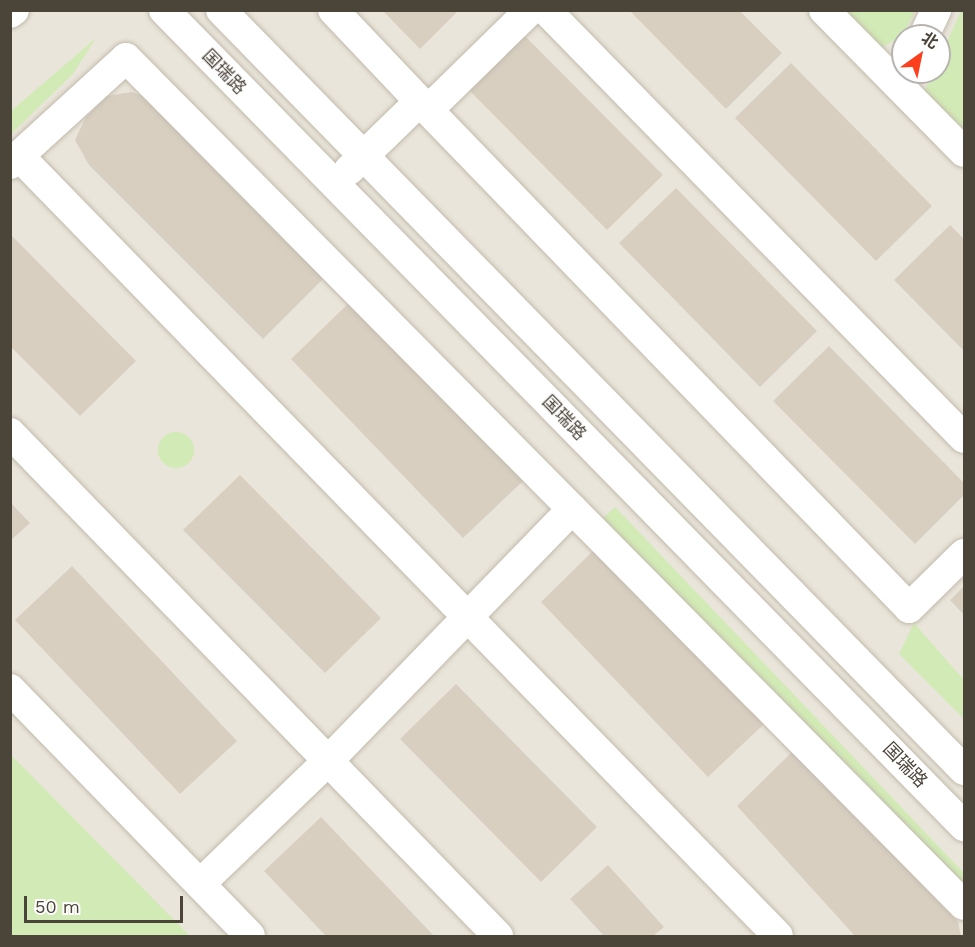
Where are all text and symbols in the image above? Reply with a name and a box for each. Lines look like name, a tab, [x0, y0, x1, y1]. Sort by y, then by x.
north arrow	[891, 24, 951, 84]
text: 北	[918, 28, 942, 52]
street label: 国瑞路	[197, 45, 251, 99]
street label: 国瑞路	[537, 391, 591, 445]
street label: 国瑞路	[878, 738, 932, 792]
scale bar	[27, 884, 186, 922]
text: 50 m	[35, 896, 80, 917]

